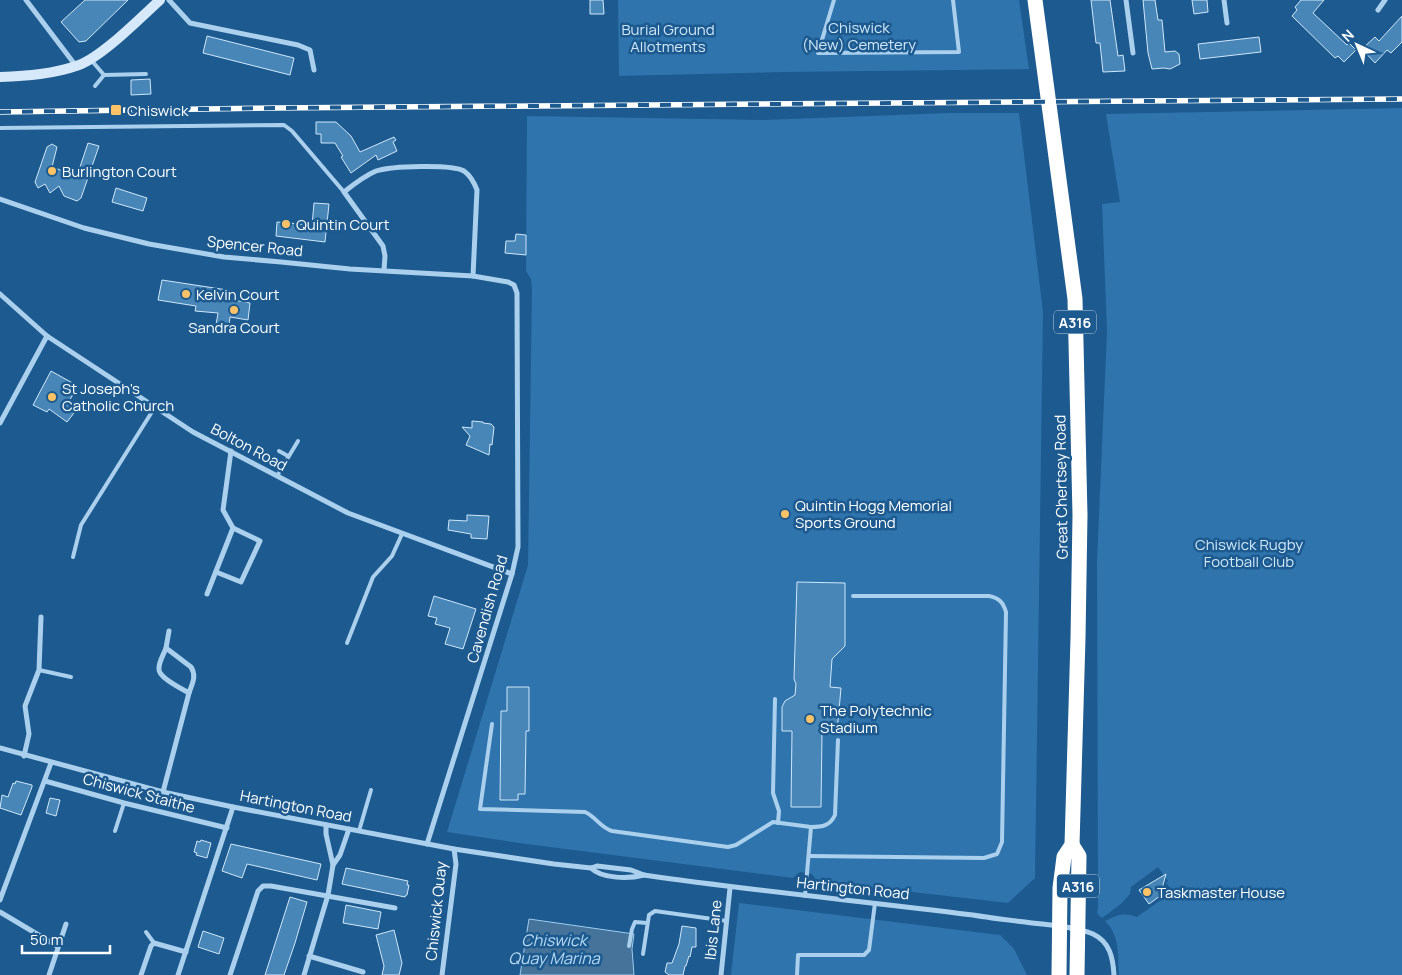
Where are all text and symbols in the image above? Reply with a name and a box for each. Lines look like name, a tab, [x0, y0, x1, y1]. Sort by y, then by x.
park label: Chiswick (New) Cemetery	[802, 17, 916, 55]
park label: Burial Ground Allotments	[621, 19, 715, 57]
north arrow	[1332, 20, 1382, 70]
text: N	[1337, 25, 1358, 46]
place label: Chiswick	[127, 100, 189, 121]
marker: Chiswick	[109, 103, 123, 117]
place label: Burlington Court	[62, 161, 177, 182]
marker: Burlington Court	[46, 165, 58, 177]
place label: Quintin Court	[296, 214, 390, 235]
marker: Quintin Court	[280, 218, 292, 230]
street label: Spencer Road	[206, 231, 304, 261]
place label: Kelvin Court	[196, 284, 280, 305]
marker: Kelvin Court	[180, 288, 192, 300]
marker: Sandra Court	[228, 304, 240, 316]
road number: A316	[1054, 311, 1096, 334]
place label: Sandra Court	[188, 317, 280, 338]
place label: St Joseph's Catholic Church	[62, 378, 174, 416]
marker: St Joseph's Catholic Church	[46, 391, 58, 403]
street label: Great Chertsey Road	[1049, 415, 1073, 559]
street label: Bolton Road	[207, 418, 291, 476]
place label: Quintin Hogg Memorial Sports Ground	[795, 495, 952, 533]
marker: Quintin Hogg Memorial Sports Ground	[779, 508, 791, 520]
park label: Chiswick Rugby Football Club	[1195, 534, 1303, 572]
street label: Cavendish Road	[462, 553, 512, 665]
place label: The Polytechnic Stadium	[820, 700, 932, 738]
marker: The Polytechnic Stadium	[804, 713, 816, 725]
street label: Chiswick Staithe	[81, 768, 198, 818]
street label: Hartington Road	[238, 785, 354, 827]
street label: Chiswick Quay	[420, 860, 452, 962]
street label: Hartington Road	[796, 872, 910, 904]
road number: A316	[1057, 874, 1099, 898]
place label: Taskmaster House	[1157, 882, 1285, 903]
marker: Taskmaster House	[1141, 886, 1153, 898]
street label: Ibis Lane	[699, 899, 727, 961]
scale bar	[22, 922, 110, 954]
text: 50 m	[30, 929, 64, 950]
water label: Chiswick Quay Marina	[508, 929, 601, 969]

